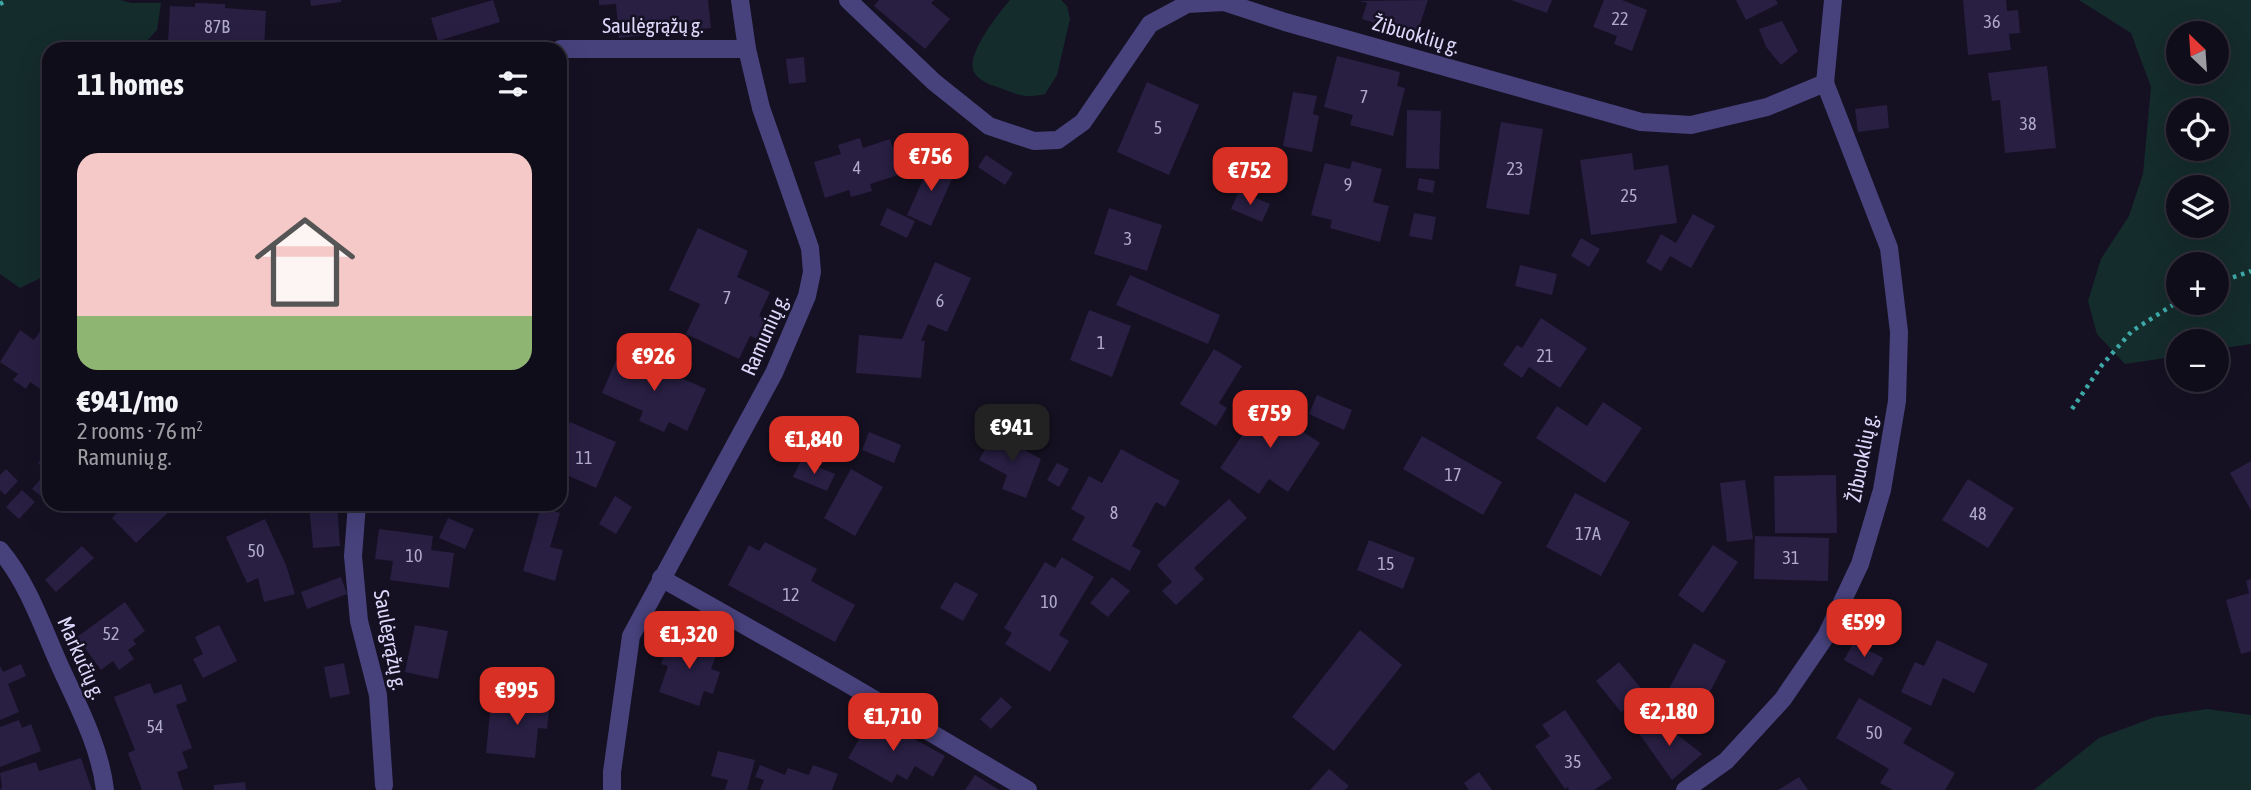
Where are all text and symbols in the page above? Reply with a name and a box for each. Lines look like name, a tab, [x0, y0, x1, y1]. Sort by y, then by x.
house number: 22	[1612, 8, 1628, 29]
street label: Žibuoklių g.	[1370, 10, 1463, 58]
house number: 36	[1984, 11, 2000, 32]
street label: Saulėgrąžų g.	[602, 13, 704, 37]
house number: 87B	[204, 16, 230, 37]
north arrow	[2166, 21, 2230, 84]
map controls	[2166, 21, 2229, 392]
icon: filters	[494, 65, 532, 103]
text: 11 homes	[77, 67, 184, 101]
house number: 7	[1360, 86, 1368, 107]
button: locate	[2166, 98, 2229, 161]
house number: 38	[2020, 113, 2036, 134]
house number: 5	[1154, 117, 1162, 138]
pin: €756	[890, 134, 972, 193]
text: €756	[910, 143, 952, 169]
pin: €752	[1209, 148, 1291, 207]
house number: 4	[853, 157, 861, 178]
text: €752	[1229, 157, 1271, 183]
house number: 23	[1507, 158, 1523, 179]
house number: 9	[1344, 174, 1352, 195]
button: layers	[2166, 175, 2229, 238]
house number: 25	[1621, 185, 1637, 206]
icon: home	[242, 199, 368, 325]
house number: 3	[1124, 228, 1132, 249]
button: +	[2166, 252, 2229, 315]
house number: 7	[723, 287, 731, 308]
street label: Ramunių g.	[736, 290, 793, 379]
house number: 6	[936, 290, 944, 311]
button: −	[2166, 329, 2229, 392]
house number: 1	[1097, 332, 1105, 353]
pin: €926	[613, 334, 695, 393]
text: €926	[633, 343, 675, 369]
house number: 21	[1537, 345, 1553, 366]
text: €941/mo	[77, 384, 179, 418]
pin: €759	[1229, 391, 1311, 450]
text: €759	[1249, 400, 1291, 426]
pin: €941	[971, 405, 1053, 464]
street label: Žibuoklių g.	[1841, 412, 1881, 504]
text: €941	[991, 414, 1033, 440]
pin: €1,840	[757, 416, 871, 476]
text: 2 rooms · 76 m²	[77, 418, 203, 444]
text: €1,840	[785, 426, 843, 452]
text: Ramunių g.	[77, 444, 172, 470]
house number: 11	[576, 447, 592, 468]
house number: 17	[1445, 464, 1461, 485]
house number: 8	[1110, 502, 1118, 523]
house number: 48	[1970, 503, 1986, 524]
house number: 17A	[1575, 523, 1601, 544]
house number: 50	[248, 540, 264, 561]
house number: 10	[406, 545, 422, 566]
house number: 31	[1783, 547, 1799, 568]
house number: 15	[1378, 553, 1394, 574]
house number: 12	[783, 584, 799, 605]
street label: Saulėgrąžų g.	[370, 588, 412, 692]
house number: 10	[1041, 591, 1057, 612]
pin: €599	[1823, 600, 1905, 659]
text: €599	[1843, 609, 1885, 635]
pin: €1,320	[632, 612, 746, 671]
street label: Markučių g.	[53, 613, 111, 703]
text: €1,320	[660, 621, 718, 647]
house number: 52	[103, 623, 119, 644]
pin: €995	[476, 668, 558, 727]
text: €995	[496, 677, 538, 703]
pin: €2,180	[1612, 688, 1726, 748]
pin: €1,710	[836, 694, 950, 753]
text: €2,180	[1640, 698, 1698, 724]
text: €1,710	[864, 703, 922, 729]
house number: 54	[147, 716, 163, 737]
house number: 50	[1866, 722, 1882, 743]
house number: 35	[1565, 751, 1581, 772]

